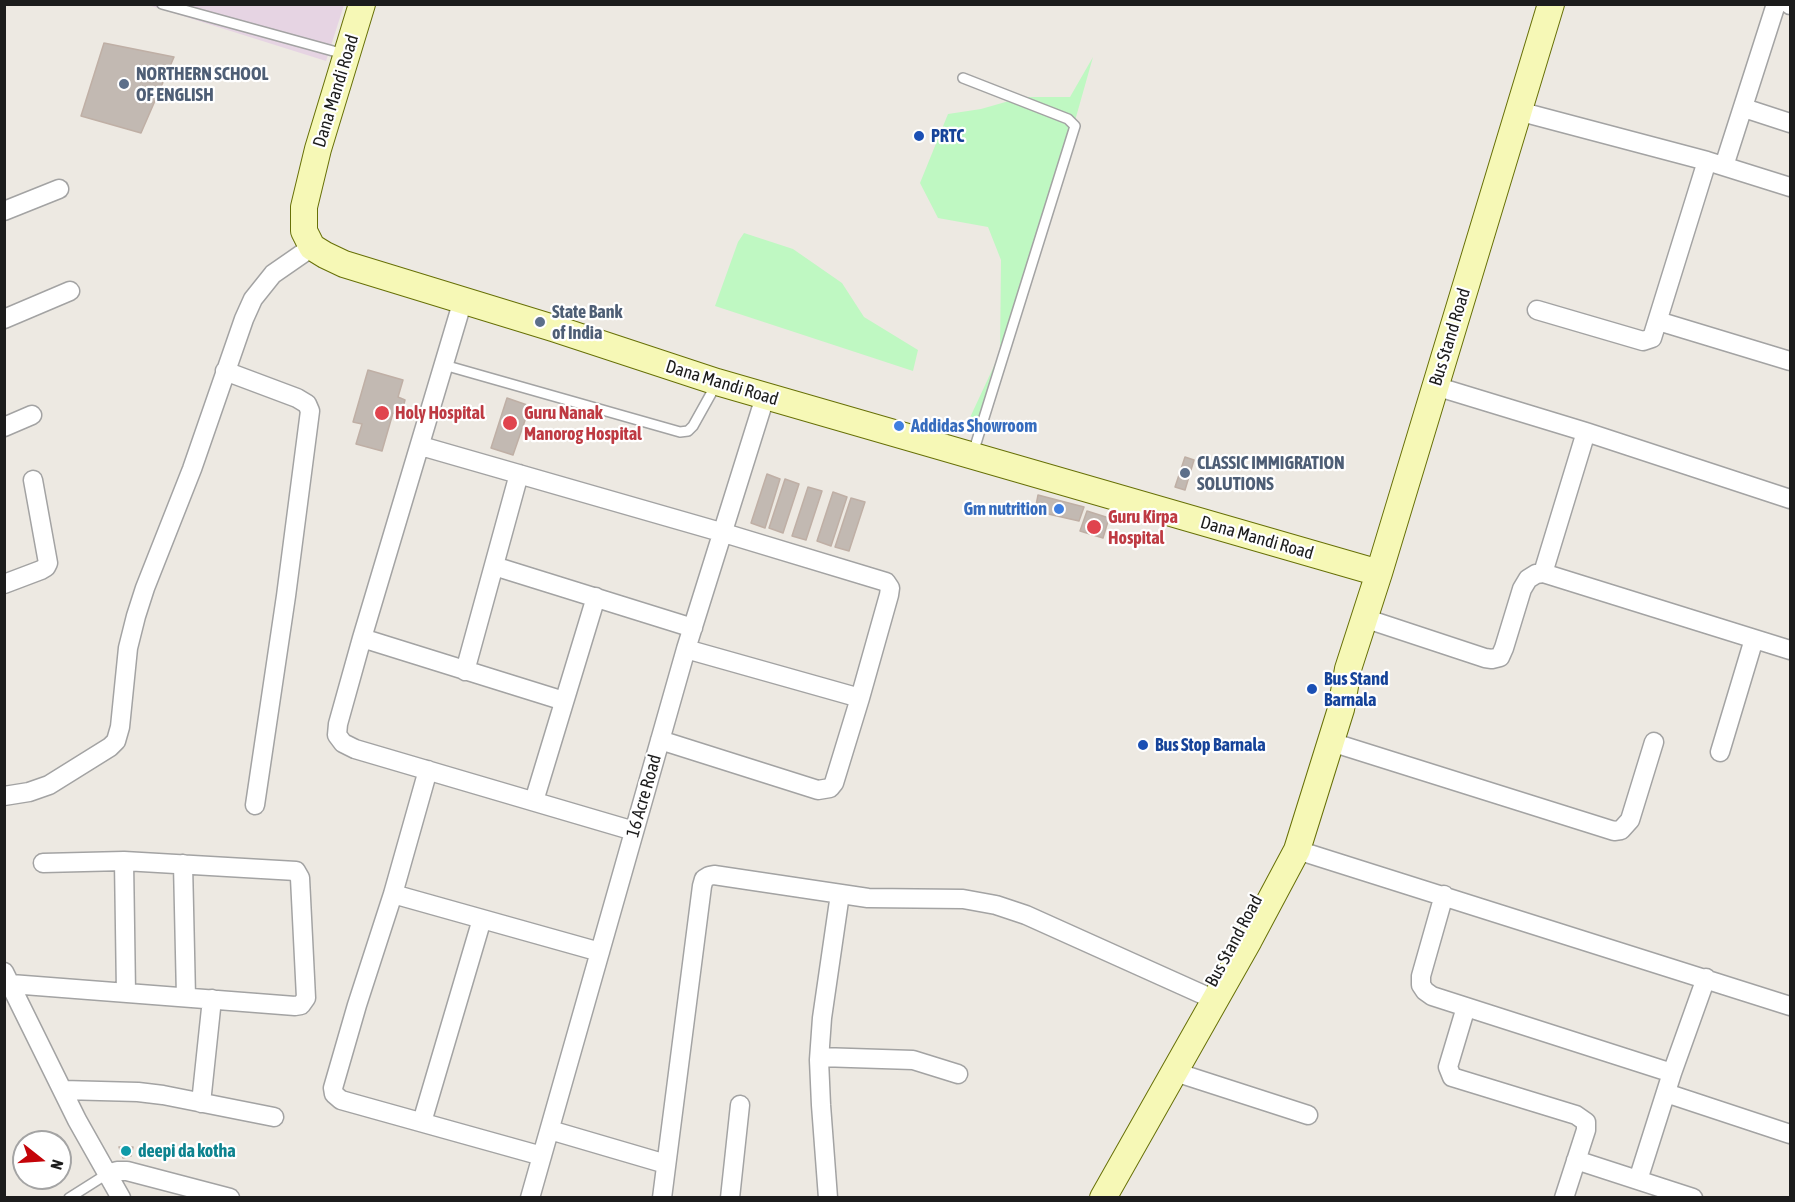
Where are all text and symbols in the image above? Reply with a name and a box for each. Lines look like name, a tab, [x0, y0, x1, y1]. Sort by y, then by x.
street label: Dana Mandi Road	[309, 32, 363, 150]
place label: NORTHERN SCHOOL OF ENGLISH	[136, 63, 268, 106]
marker: NORTHERN SCHOOL OF ENGLISH	[117, 77, 131, 91]
place label: PRTC	[931, 125, 964, 147]
marker: PRTC	[912, 129, 926, 143]
street label: Bus Stand Road	[1425, 285, 1475, 389]
place label: State Bank of India	[552, 301, 622, 344]
marker: State Bank of India	[533, 315, 547, 329]
street label: Dana Mandi Road	[663, 356, 781, 410]
place label: Holy Hospital	[395, 402, 485, 424]
place label: Guru Nanak Manorog Hospital	[524, 402, 642, 444]
marker: Holy Hospital	[373, 404, 391, 422]
marker: Guru Nanak Manorog Hospital	[501, 414, 519, 432]
place label: Addidas Showroom	[911, 415, 1037, 437]
marker: Addidas Showroom	[892, 419, 906, 433]
place label: CLASSIC IMMIGRATION SOLUTIONS	[1197, 452, 1345, 494]
marker: CLASSIC IMMIGRATION SOLUTIONS	[1178, 466, 1192, 480]
place label: Gm nutrition	[963, 498, 1047, 520]
marker: Gm nutrition	[1052, 502, 1066, 516]
place label: Guru Kirpa Hospital	[1108, 506, 1178, 548]
street label: Dana Mandi Road	[1198, 512, 1316, 564]
marker: Guru Kirpa Hospital	[1085, 518, 1103, 536]
place label: Bus Stand Barnala	[1324, 668, 1388, 710]
marker: Bus Stand Barnala	[1305, 682, 1319, 696]
place label: Bus Stop Barnala	[1155, 734, 1266, 756]
marker: Bus Stop Barnala	[1136, 738, 1150, 752]
street label: 16 Acre Road	[622, 752, 666, 840]
street label: Bus Stand Road	[1201, 891, 1267, 991]
north arrow	[12, 1130, 72, 1190]
place label: deepi da kotha	[138, 1140, 236, 1162]
marker: deepi da kotha	[119, 1144, 133, 1158]
text: N	[47, 1158, 67, 1172]

